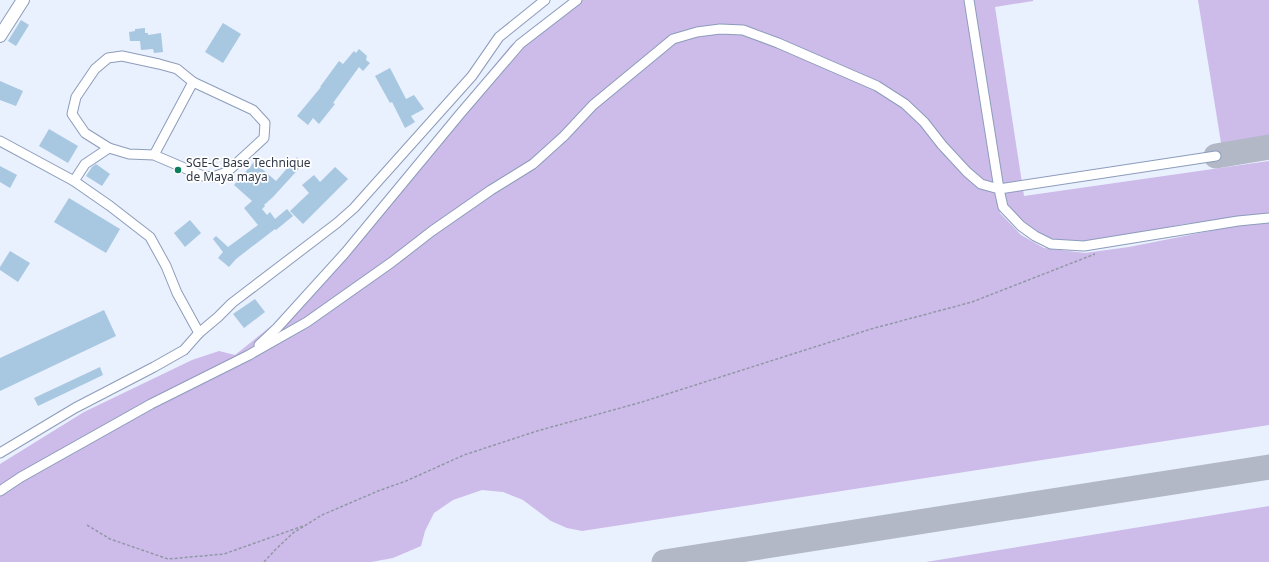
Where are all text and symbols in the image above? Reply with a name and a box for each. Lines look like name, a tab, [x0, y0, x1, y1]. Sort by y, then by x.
place label: SGE-C Base Technique de Maya maya	[186, 154, 311, 185]
marker: SGE-C Base Technique de Maya maya	[173, 165, 183, 175]

